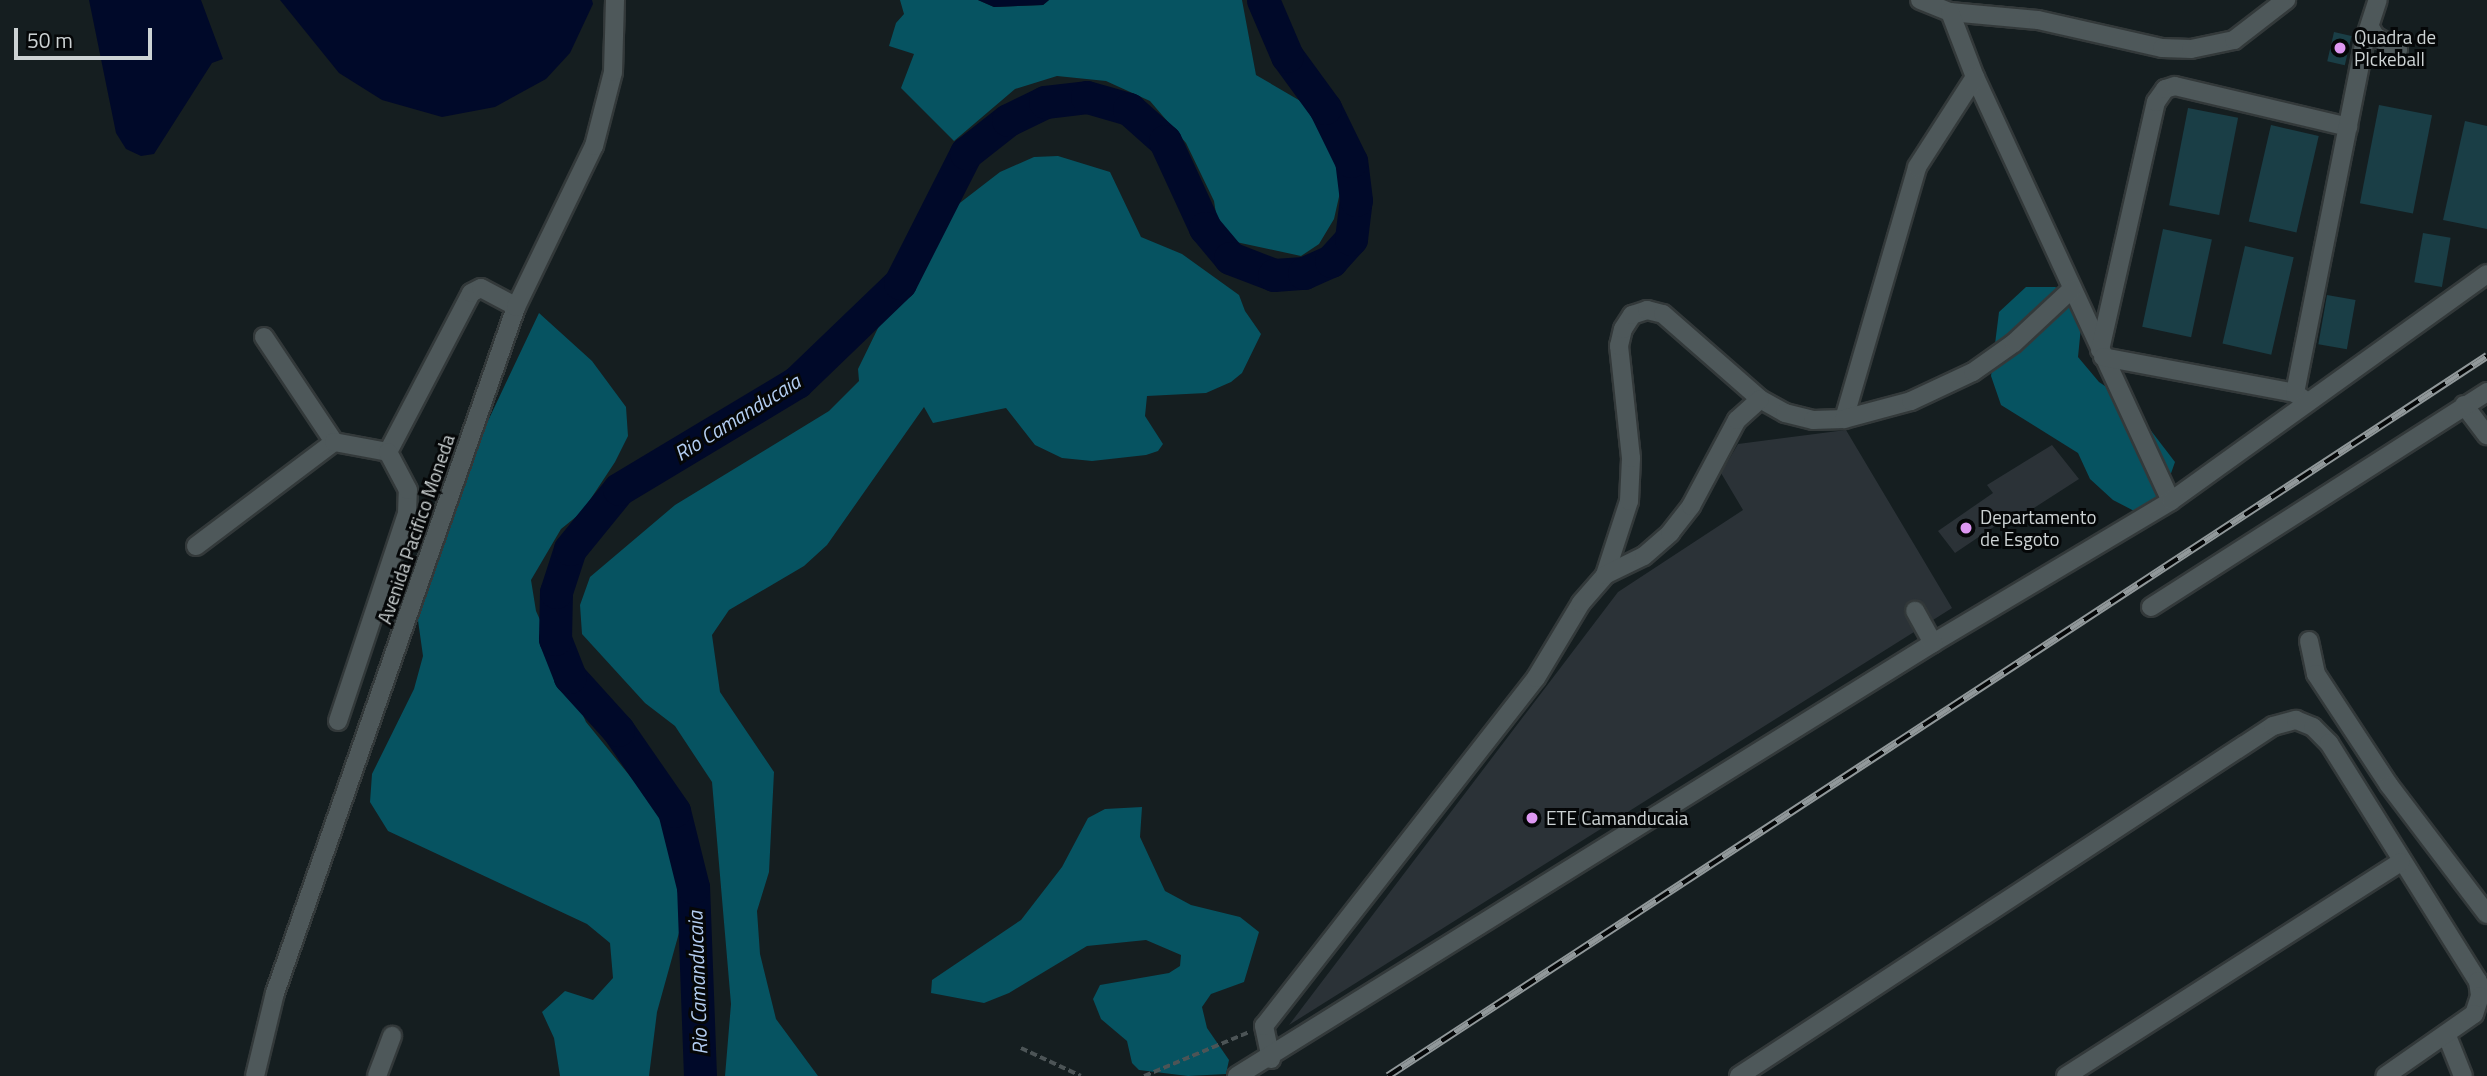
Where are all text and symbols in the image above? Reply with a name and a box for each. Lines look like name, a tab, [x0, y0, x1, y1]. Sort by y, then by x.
scale bar	[18, 14, 156, 58]
text: 50 m	[27, 24, 73, 56]
place label: Quadra de PIckeball	[2354, 26, 2436, 70]
marker: Quadra de PIckeball	[2332, 40, 2348, 56]
water label: Rio Camanducaia	[669, 368, 805, 466]
street label: Avenida Pacifico Moneda	[373, 431, 459, 627]
place label: Departamento de Esgoto	[1980, 506, 2096, 550]
marker: Departamento de Esgoto	[1958, 520, 1974, 536]
place label: ETE Camanducaia	[1546, 807, 1688, 829]
marker: ETE Camanducaia	[1524, 810, 1540, 826]
water label: Rio Camanducaia	[682, 911, 712, 1055]

